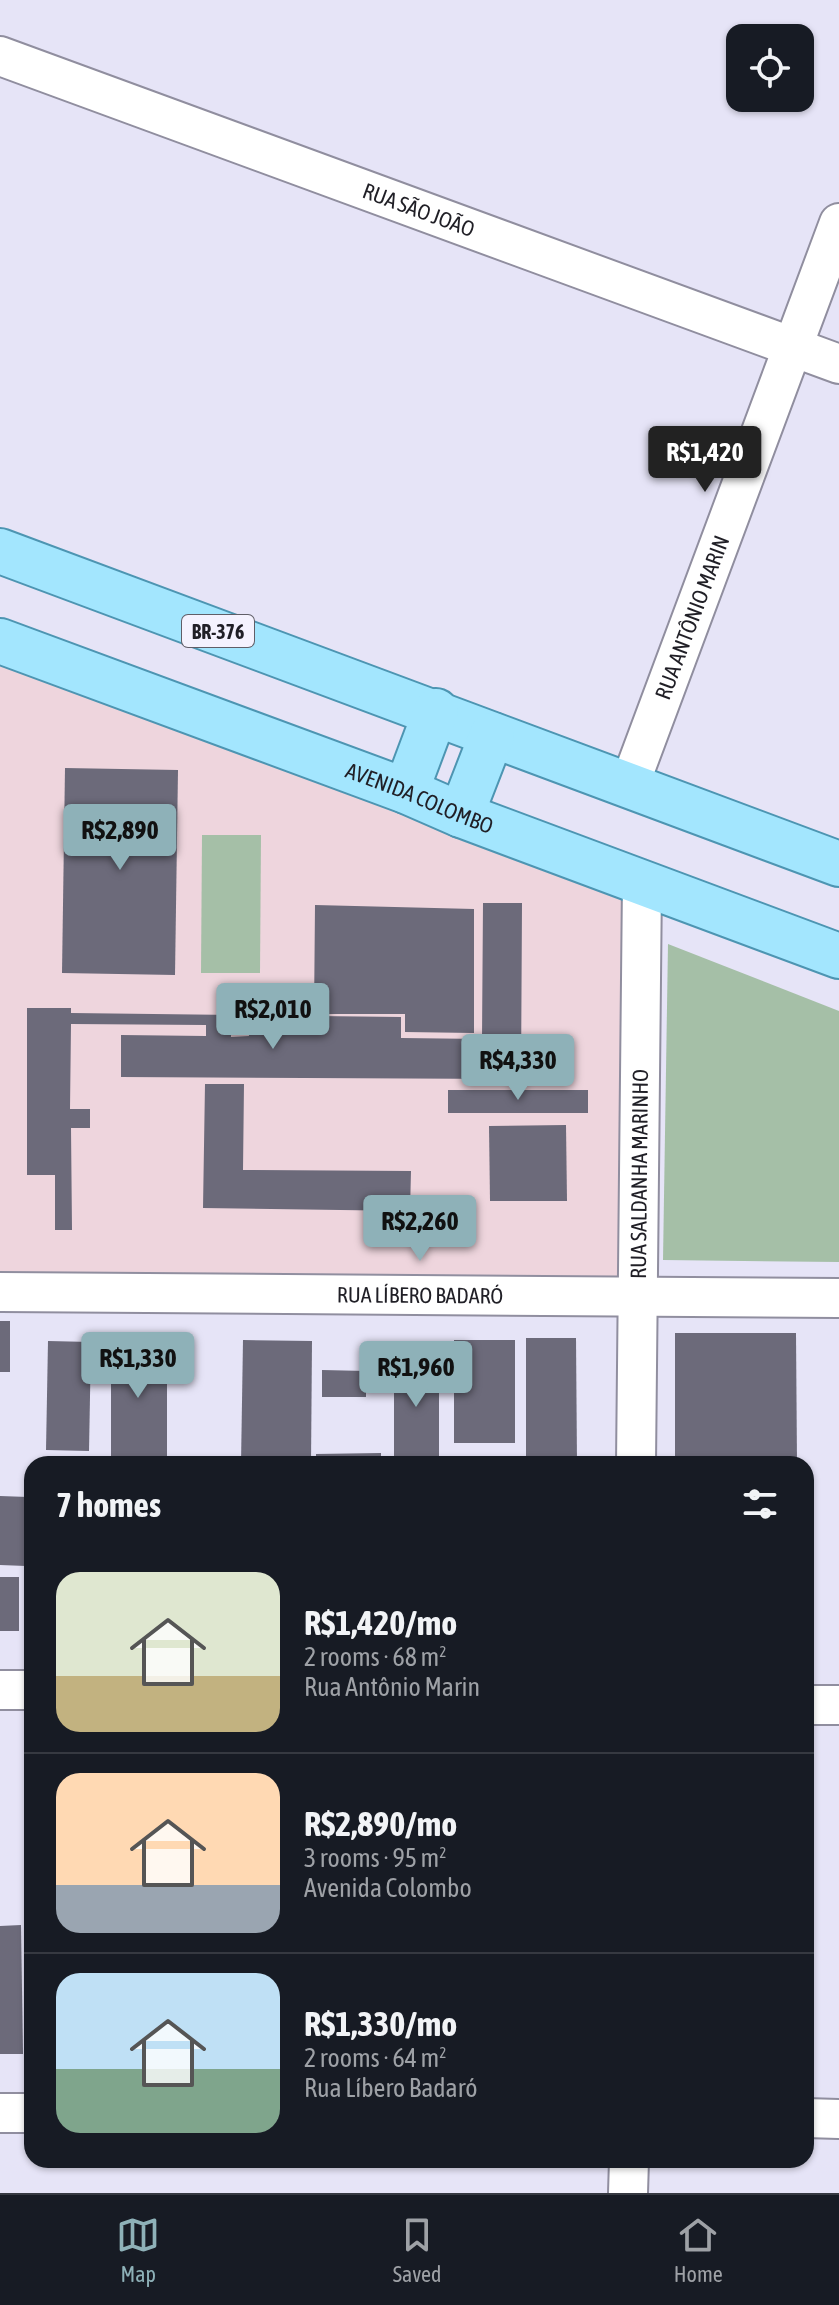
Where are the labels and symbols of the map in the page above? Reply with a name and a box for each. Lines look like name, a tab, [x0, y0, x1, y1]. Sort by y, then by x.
street label: RUA SÃO JOÃO	[359, 177, 478, 242]
pin: R$1,420	[631, 426, 779, 494]
street label: RUA ANTÔNIO MARIN	[649, 532, 734, 703]
road number: BR-376	[182, 615, 254, 647]
street label: AVENIDA COLOMBO	[342, 757, 497, 839]
pin: R$2,890	[46, 804, 194, 872]
pin: R$2,010	[199, 983, 347, 1051]
pin: R$4,330	[444, 1034, 592, 1102]
street label: RUA SALDANHA MARINHO	[625, 1069, 653, 1279]
pin: R$2,260	[346, 1195, 494, 1263]
street label: RUA LÍBERO BADARÓ	[337, 1281, 503, 1309]
pin: R$1,330	[64, 1332, 212, 1400]
pin: R$1,960	[342, 1341, 490, 1409]

